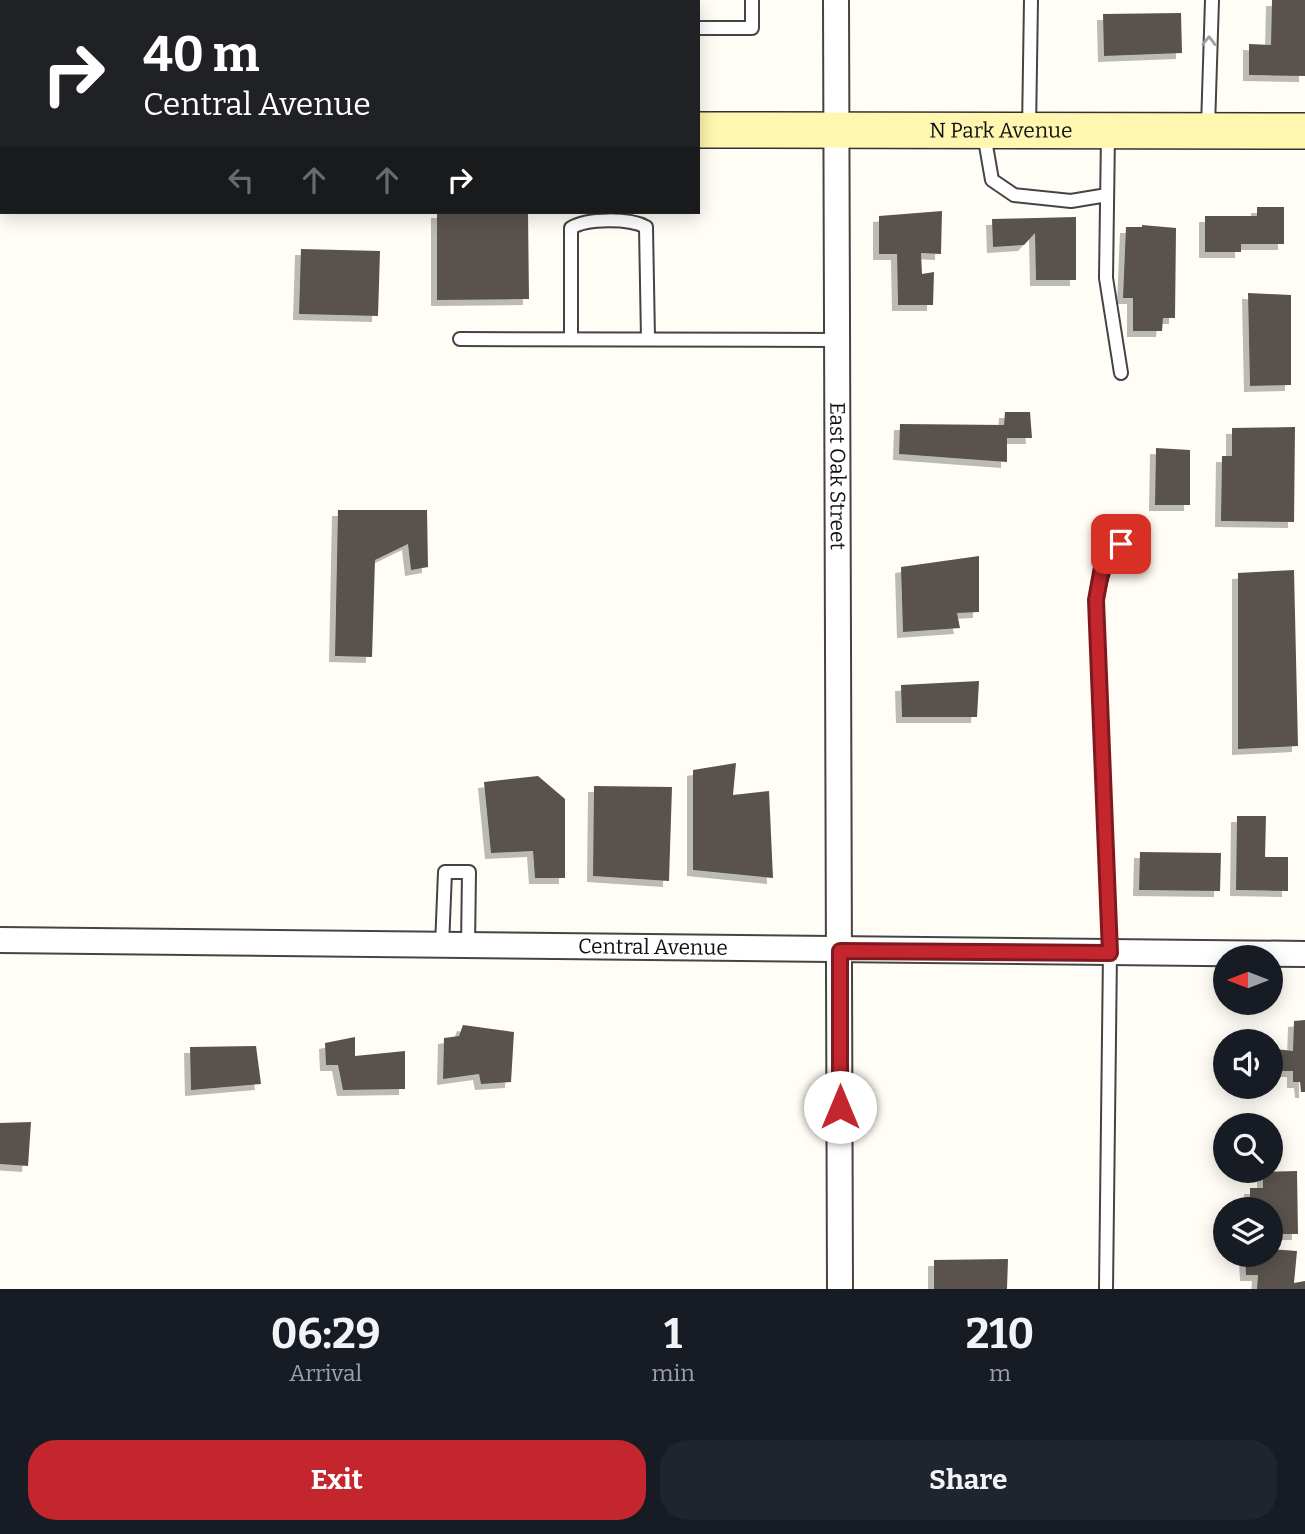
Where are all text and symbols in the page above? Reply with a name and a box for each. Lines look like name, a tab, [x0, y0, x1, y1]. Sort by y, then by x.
text: 40 m	[143, 25, 260, 84]
icon: right	[28, 28, 119, 119]
one-way arrow	[1201, 35, 1217, 46]
text: Central Avenue	[143, 85, 371, 123]
street label: N Park Avenue	[929, 117, 1073, 144]
icon: left	[222, 161, 260, 199]
icon: ahead	[295, 161, 333, 199]
icon: ahead	[368, 161, 406, 199]
icon: right	[441, 161, 479, 199]
street label: East Oak Street	[824, 402, 851, 551]
pin	[1091, 514, 1151, 574]
icon: arrive	[1102, 525, 1140, 563]
street label: Central Avenue	[578, 933, 728, 961]
north arrow	[1213, 945, 1283, 1015]
map controls	[1213, 945, 1283, 1267]
button: sound	[1213, 1029, 1283, 1099]
position arrow	[803, 1070, 877, 1144]
button: search	[1213, 1113, 1283, 1183]
button: layers	[1213, 1197, 1283, 1267]
text: 06:29	[271, 1309, 381, 1359]
text: 1	[664, 1309, 682, 1359]
text: 210	[966, 1309, 1034, 1359]
text: Arrival	[289, 1359, 362, 1387]
text: min	[651, 1359, 695, 1387]
text: m	[989, 1359, 1011, 1387]
button: Exit	[28, 1440, 646, 1520]
button: Share	[660, 1440, 1277, 1520]

